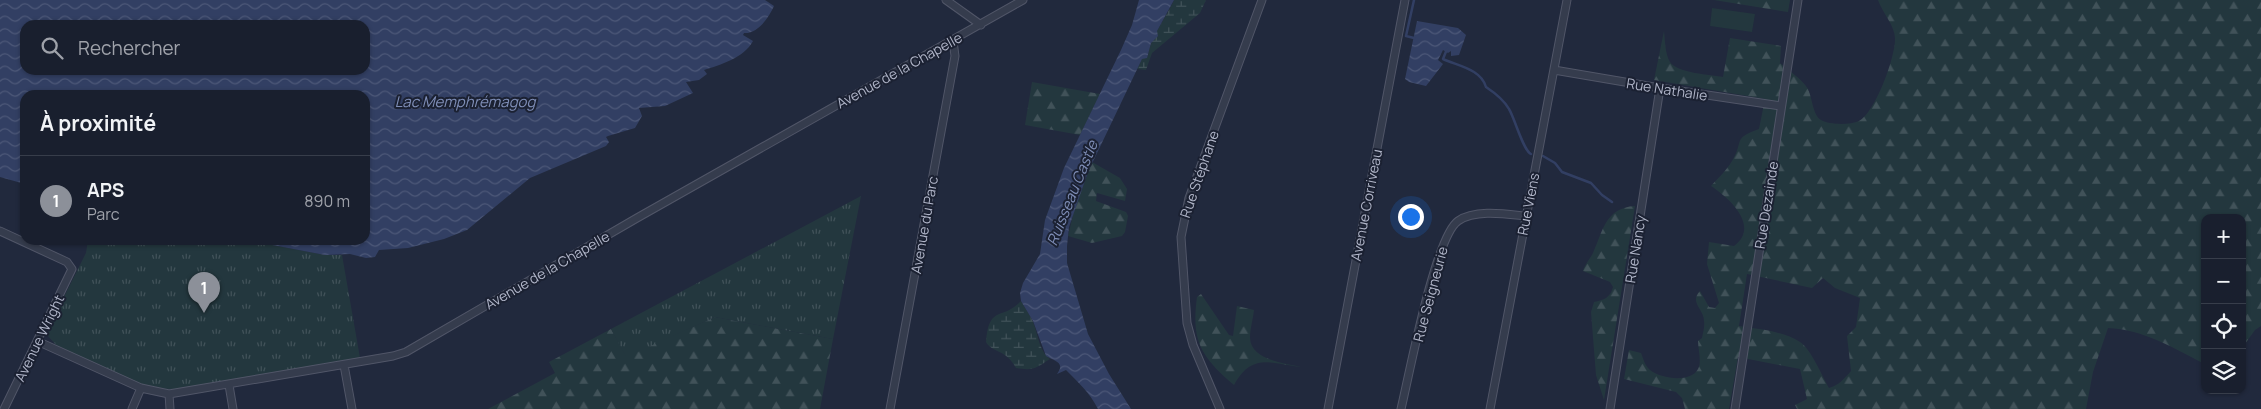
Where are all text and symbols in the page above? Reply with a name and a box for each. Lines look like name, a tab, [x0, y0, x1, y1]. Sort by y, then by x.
search box	[20, 20, 370, 75]
street label: Avenue de la Chapelle	[833, 27, 965, 113]
icon: search	[38, 34, 66, 62]
text: Rechercher	[78, 35, 180, 61]
street label: Rue Nathalie	[1625, 73, 1709, 105]
water label: Lac Memphrémagog	[395, 91, 536, 112]
text: À proximité	[40, 109, 156, 137]
street label: Rue Stéphane	[1175, 128, 1223, 220]
water label: Ruisseau Castle	[1041, 136, 1103, 249]
street label: Avenue Corriveau	[1346, 148, 1386, 262]
street label: Rue Dezainde	[1750, 160, 1782, 250]
street label: Rue Viens	[1513, 171, 1543, 237]
street label: Avenue du Parc	[906, 175, 942, 275]
text: APS	[87, 177, 124, 203]
text: 1	[52, 190, 60, 212]
text: 890 m	[304, 190, 350, 212]
text: Parc	[87, 203, 120, 225]
your location	[1398, 204, 1424, 230]
street label: Rue Nancy	[1620, 213, 1650, 284]
map controls	[2201, 214, 2246, 394]
button: +	[2201, 214, 2246, 259]
street label: Avenue de la Chapelle	[481, 226, 613, 314]
street label: Rue Seigneurie	[1408, 244, 1452, 344]
button: −	[2201, 259, 2246, 304]
pin: 1	[188, 272, 220, 313]
street label: Avenue Wright	[10, 291, 68, 385]
button: locate	[2201, 304, 2246, 349]
button: layers	[2201, 349, 2246, 394]

